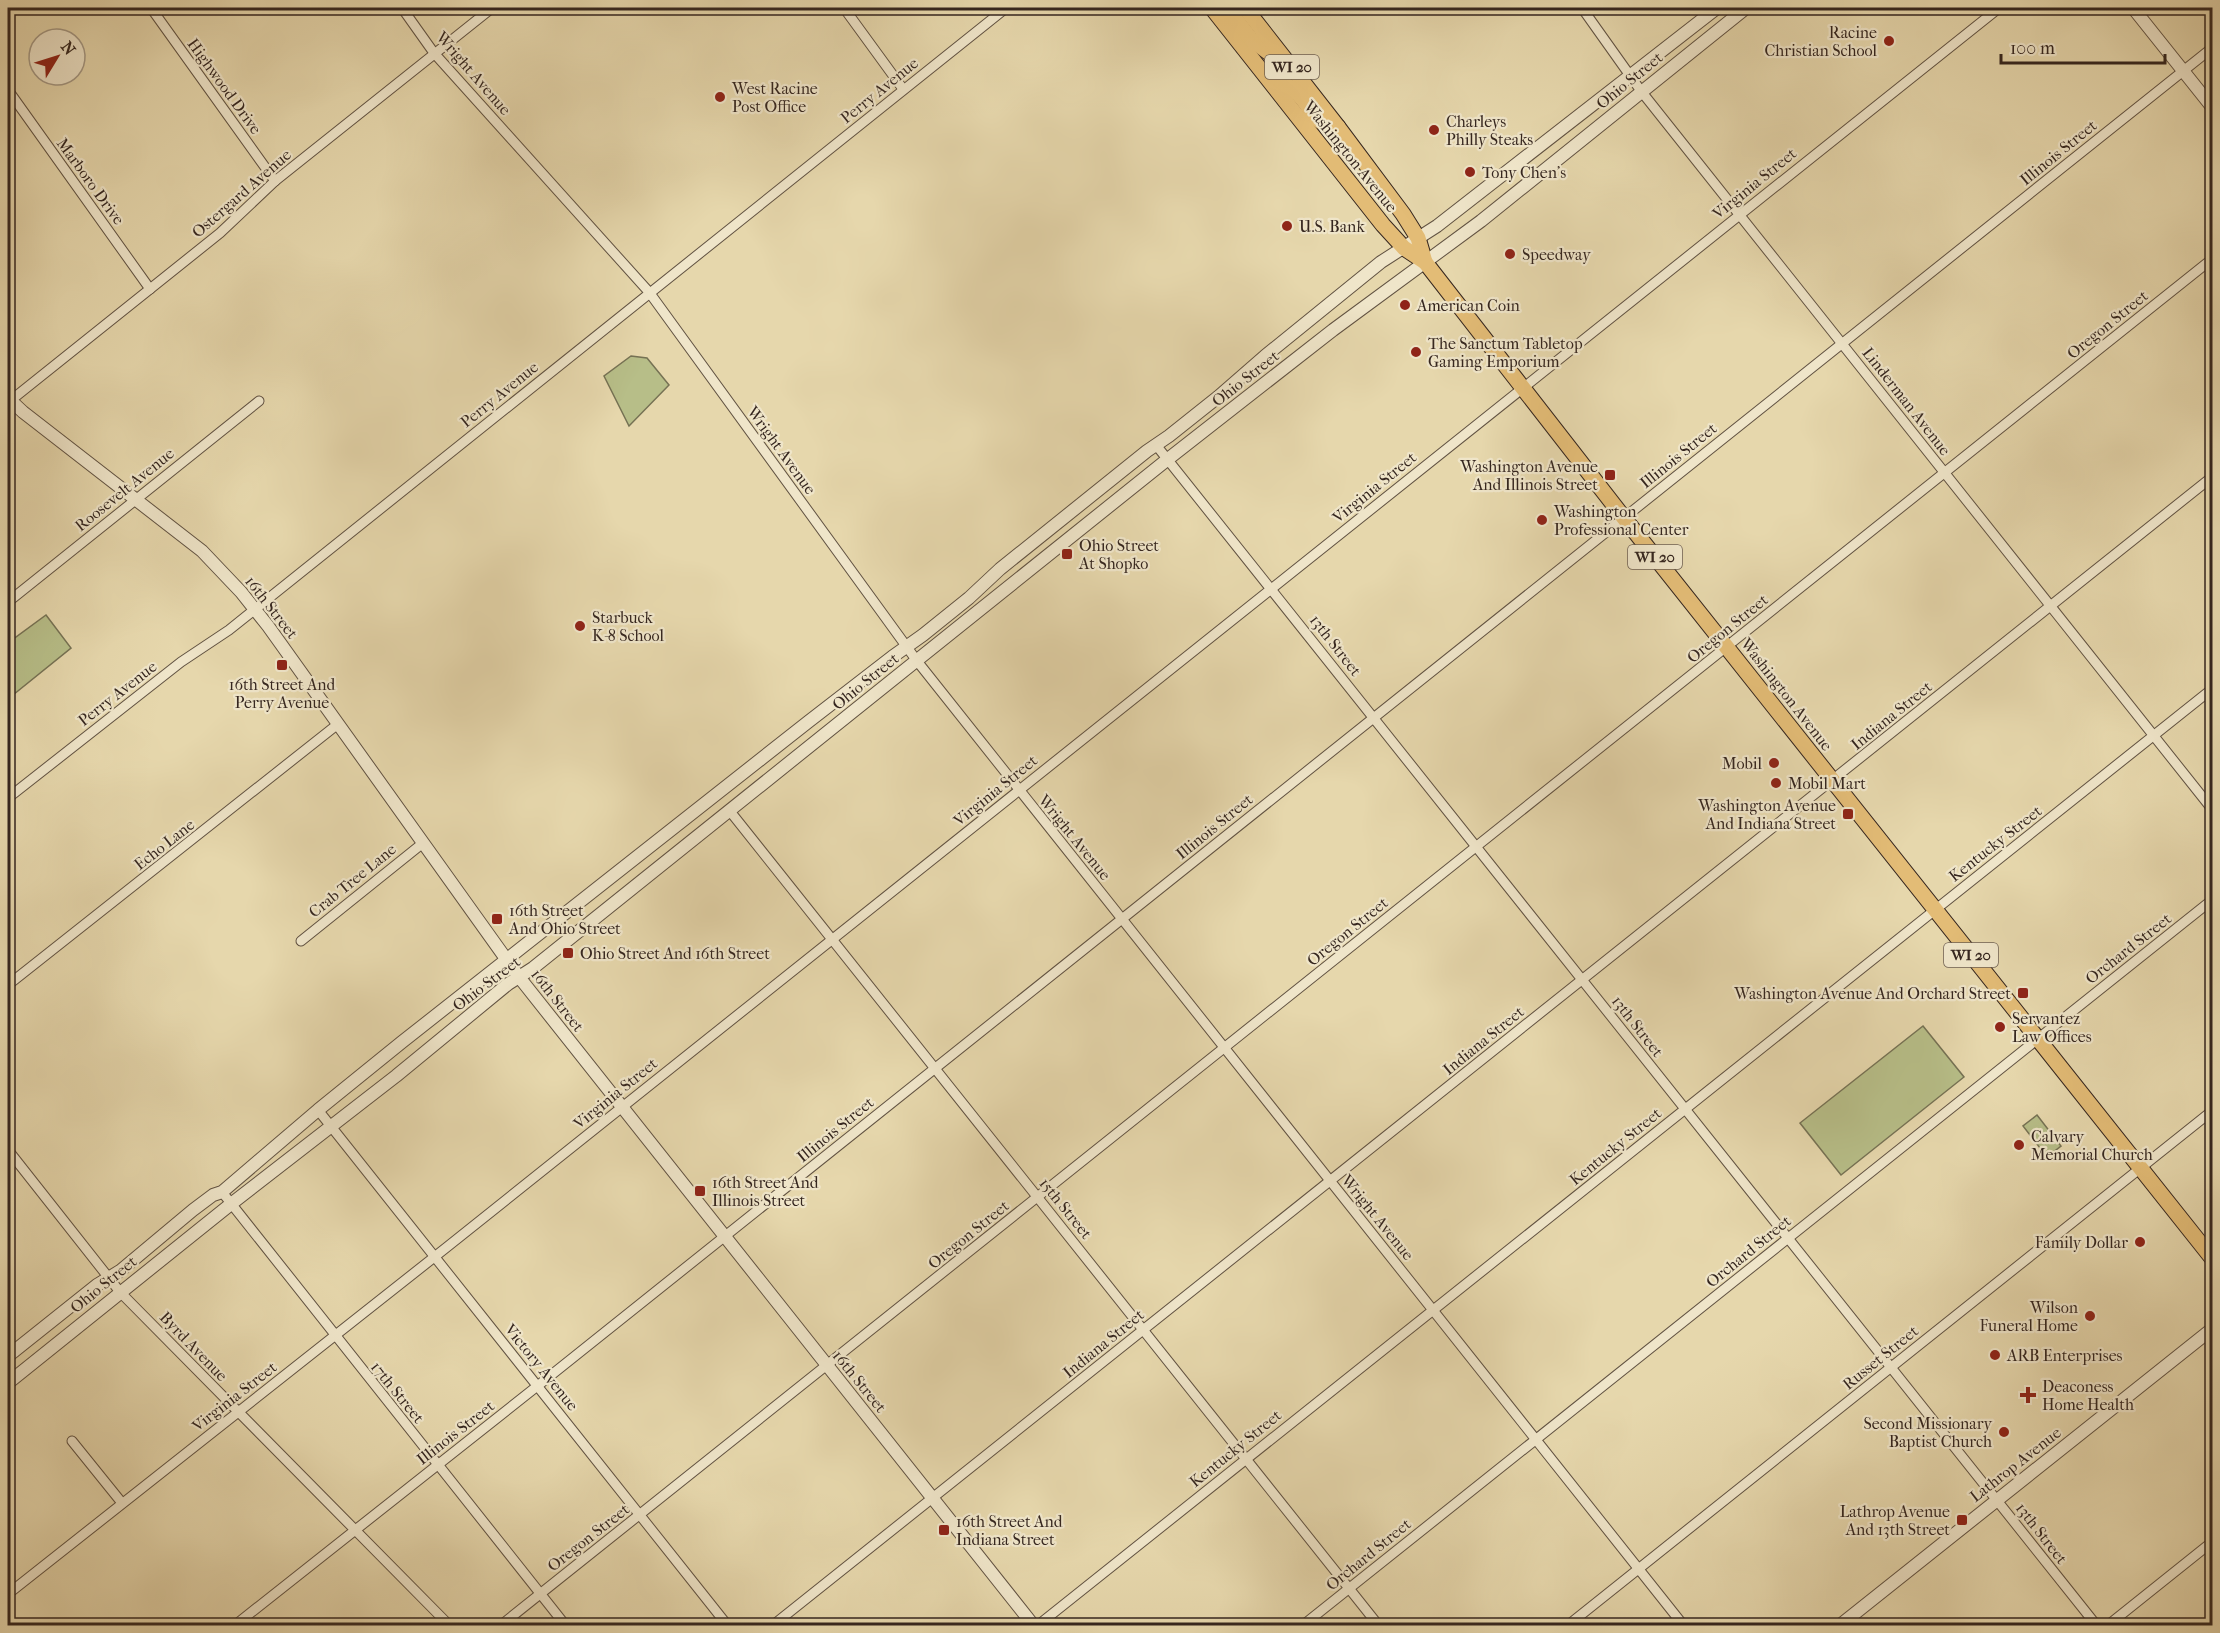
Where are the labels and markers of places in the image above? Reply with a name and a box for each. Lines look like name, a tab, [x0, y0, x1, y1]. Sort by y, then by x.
place label: Racine Christian School	[1765, 23, 1878, 60]
marker: Racine Christian School	[1882, 34, 1896, 48]
place label: West Racine Post Office	[731, 79, 818, 116]
marker: West Racine Post Office	[713, 90, 727, 104]
place label: Charleys Philly Steaks	[1446, 112, 1533, 149]
marker: Charleys Philly Steaks	[1427, 123, 1441, 137]
place label: Tony Chen's	[1482, 163, 1566, 182]
marker: Tony Chen's	[1463, 165, 1477, 179]
place label: U.S. Bank	[1299, 217, 1365, 236]
marker: U.S. Bank	[1280, 219, 1294, 233]
place label: Speedway	[1522, 245, 1591, 264]
marker: Speedway	[1503, 247, 1517, 261]
place label: American Coin	[1416, 296, 1521, 315]
marker: American Coin	[1398, 298, 1412, 312]
place label: The Sanctum Tabletop Gaming Emporium	[1428, 334, 1583, 371]
marker: The Sanctum Tabletop Gaming Emporium	[1409, 345, 1423, 359]
place label: Washington Avenue And Illinois Street	[1459, 457, 1598, 494]
marker: Washington Avenue And Illinois Street	[1603, 468, 1617, 482]
place label: Washington Professional Center	[1553, 502, 1689, 539]
marker: Washington Professional Center	[1535, 513, 1549, 527]
place label: Ohio Street At Shopko	[1078, 536, 1159, 573]
marker: Ohio Street At Shopko	[1060, 547, 1074, 561]
place label: Starbuck K-8 School	[592, 608, 665, 645]
marker: Starbuck K-8 School	[573, 619, 587, 633]
marker: 16th Street And Perry Avenue	[275, 658, 289, 672]
place label: 16th Street And Perry Avenue	[229, 675, 335, 712]
place label: Mobil	[1722, 754, 1763, 773]
marker: Mobil	[1767, 756, 1781, 770]
place label: Mobil Mart	[1788, 774, 1866, 793]
marker: Mobil Mart	[1769, 776, 1783, 790]
place label: Washington Avenue And Indiana Street	[1697, 796, 1836, 833]
marker: Washington Avenue And Indiana Street	[1841, 807, 1855, 821]
place label: 16th Street And Ohio Street	[508, 901, 621, 938]
marker: 16th Street And Ohio Street	[490, 912, 504, 926]
place label: Ohio Street And 16th Street	[580, 944, 770, 963]
marker: Ohio Street And 16th Street	[561, 946, 575, 960]
place label: Washington Avenue And Orchard Street	[1733, 984, 2011, 1003]
marker: Washington Avenue And Orchard Street	[2016, 986, 2030, 1000]
place label: Servantez Law Offices	[2012, 1009, 2092, 1046]
marker: Servantez Law Offices	[1993, 1020, 2007, 1034]
place label: Calvary Memorial Church	[2031, 1127, 2153, 1164]
marker: Calvary Memorial Church	[2012, 1138, 2026, 1152]
place label: 16th Street And Illinois Street	[712, 1173, 819, 1210]
marker: 16th Street And Illinois Street	[693, 1184, 707, 1198]
place label: Family Dollar	[2035, 1233, 2128, 1252]
marker: Family Dollar	[2133, 1235, 2147, 1249]
place label: Wilson Funeral Home	[1980, 1298, 2079, 1335]
marker: Wilson Funeral Home	[2083, 1309, 2097, 1323]
place label: ARB Enterprises	[2006, 1346, 2123, 1365]
marker: ARB Enterprises	[1988, 1348, 2002, 1362]
place label: Deaconess Home Health	[2042, 1377, 2134, 1414]
marker: Deaconess Home Health	[2019, 1386, 2037, 1404]
place label: Second Missionary Baptist Church	[1864, 1414, 1992, 1451]
marker: Second Missionary Baptist Church	[1997, 1425, 2011, 1439]
place label: Lathrop Avenue And 13th Street	[1840, 1502, 1950, 1539]
place label: 16th Street And Indiana Street	[956, 1512, 1063, 1549]
marker: Lathrop Avenue And 13th Street	[1955, 1513, 1969, 1527]
marker: 16th Street And Indiana Street	[937, 1523, 951, 1537]

